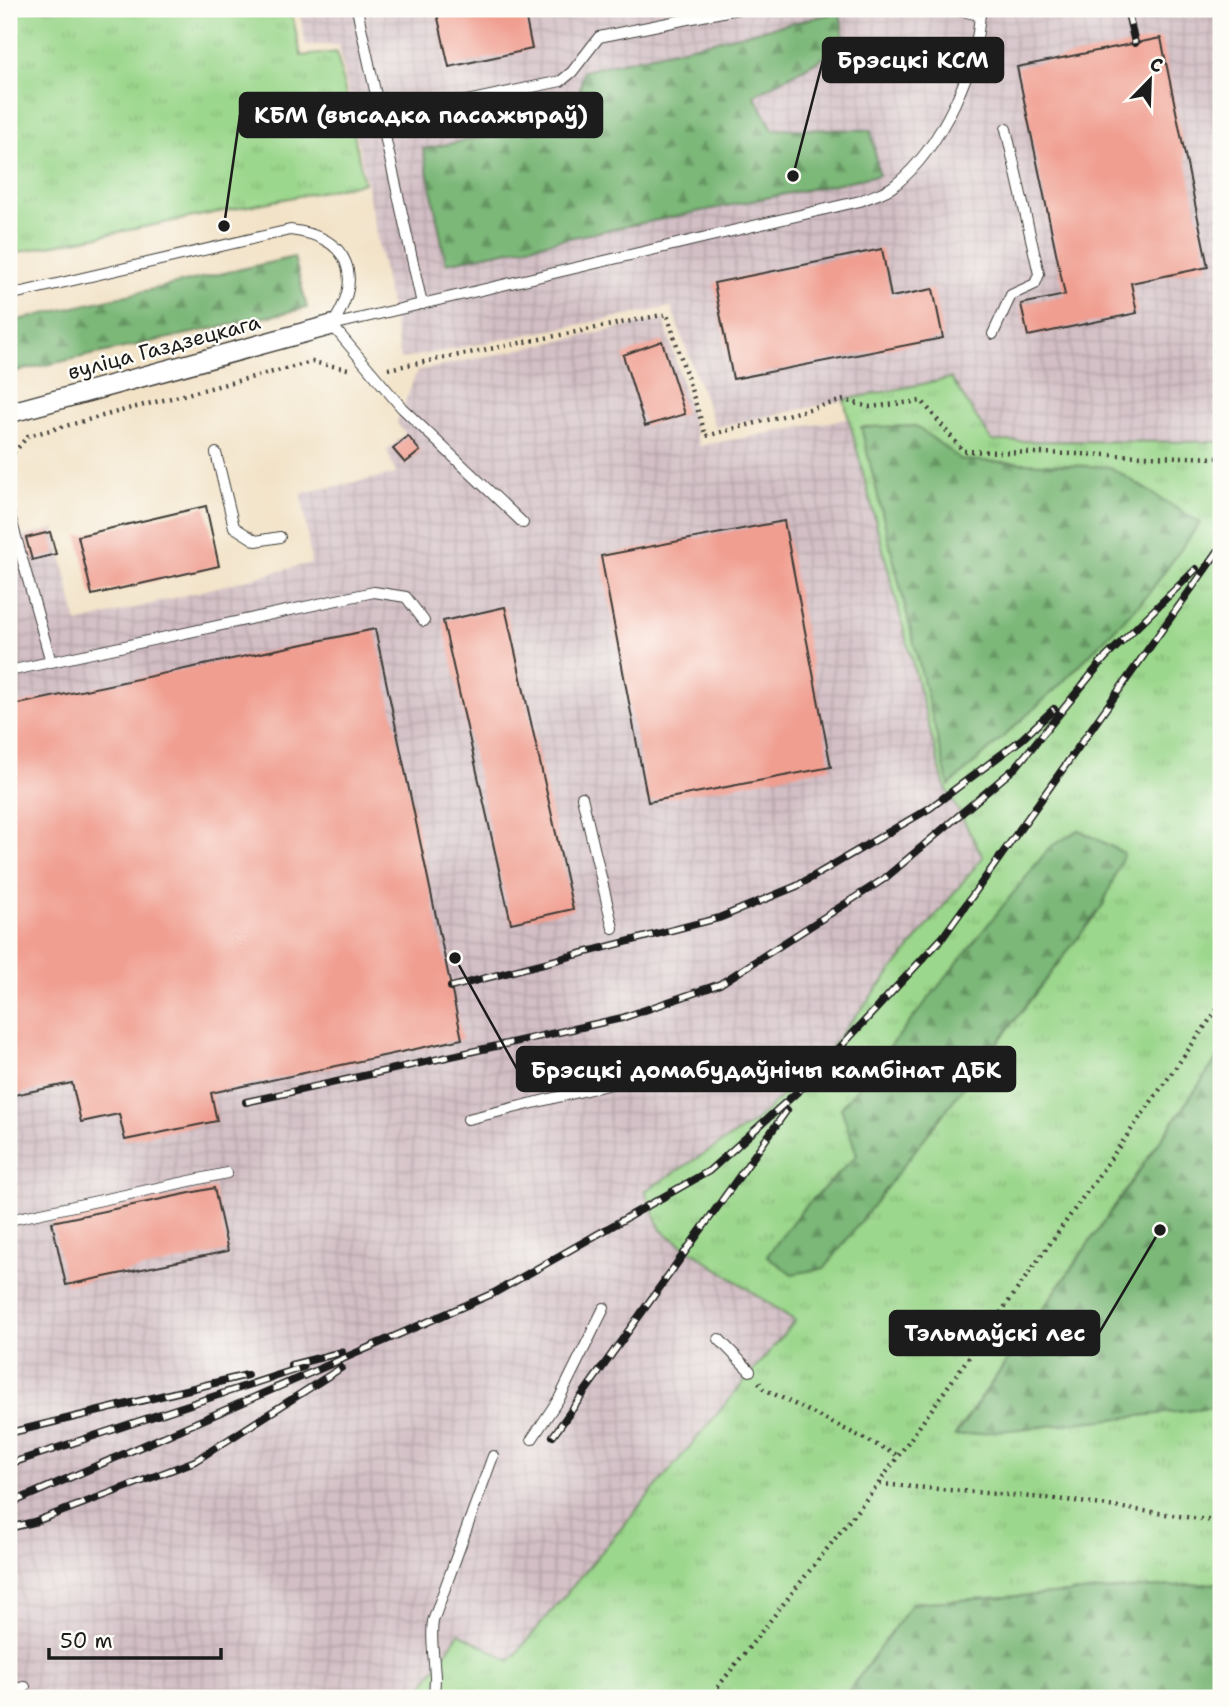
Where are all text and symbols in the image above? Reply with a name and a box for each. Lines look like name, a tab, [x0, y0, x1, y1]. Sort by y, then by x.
callout: Брэсцкі КСМ	[823, 38, 1003, 82]
text: Брэсцкі КСМ	[837, 45, 989, 75]
north arrow	[1114, 46, 1184, 116]
text: С	[1146, 51, 1167, 79]
callout: КБМ (высадка пасажыраў)	[240, 93, 602, 137]
text: КБМ (высадка пасажыраў)	[254, 100, 588, 130]
street label: вуліца Газдзецкага	[64, 308, 264, 386]
callout: Брэсцкі домабудаўнічы камбінат ДБК	[517, 1047, 1015, 1091]
text: Брэсцкі домабудаўнічы камбінат ДБК	[531, 1055, 1001, 1085]
callout: Тэльмаўскі лес	[890, 1311, 1099, 1355]
text: Тэльмаўскі лес	[904, 1318, 1086, 1348]
scale bar	[49, 1616, 220, 1660]
text: 50 m	[60, 1627, 113, 1655]

